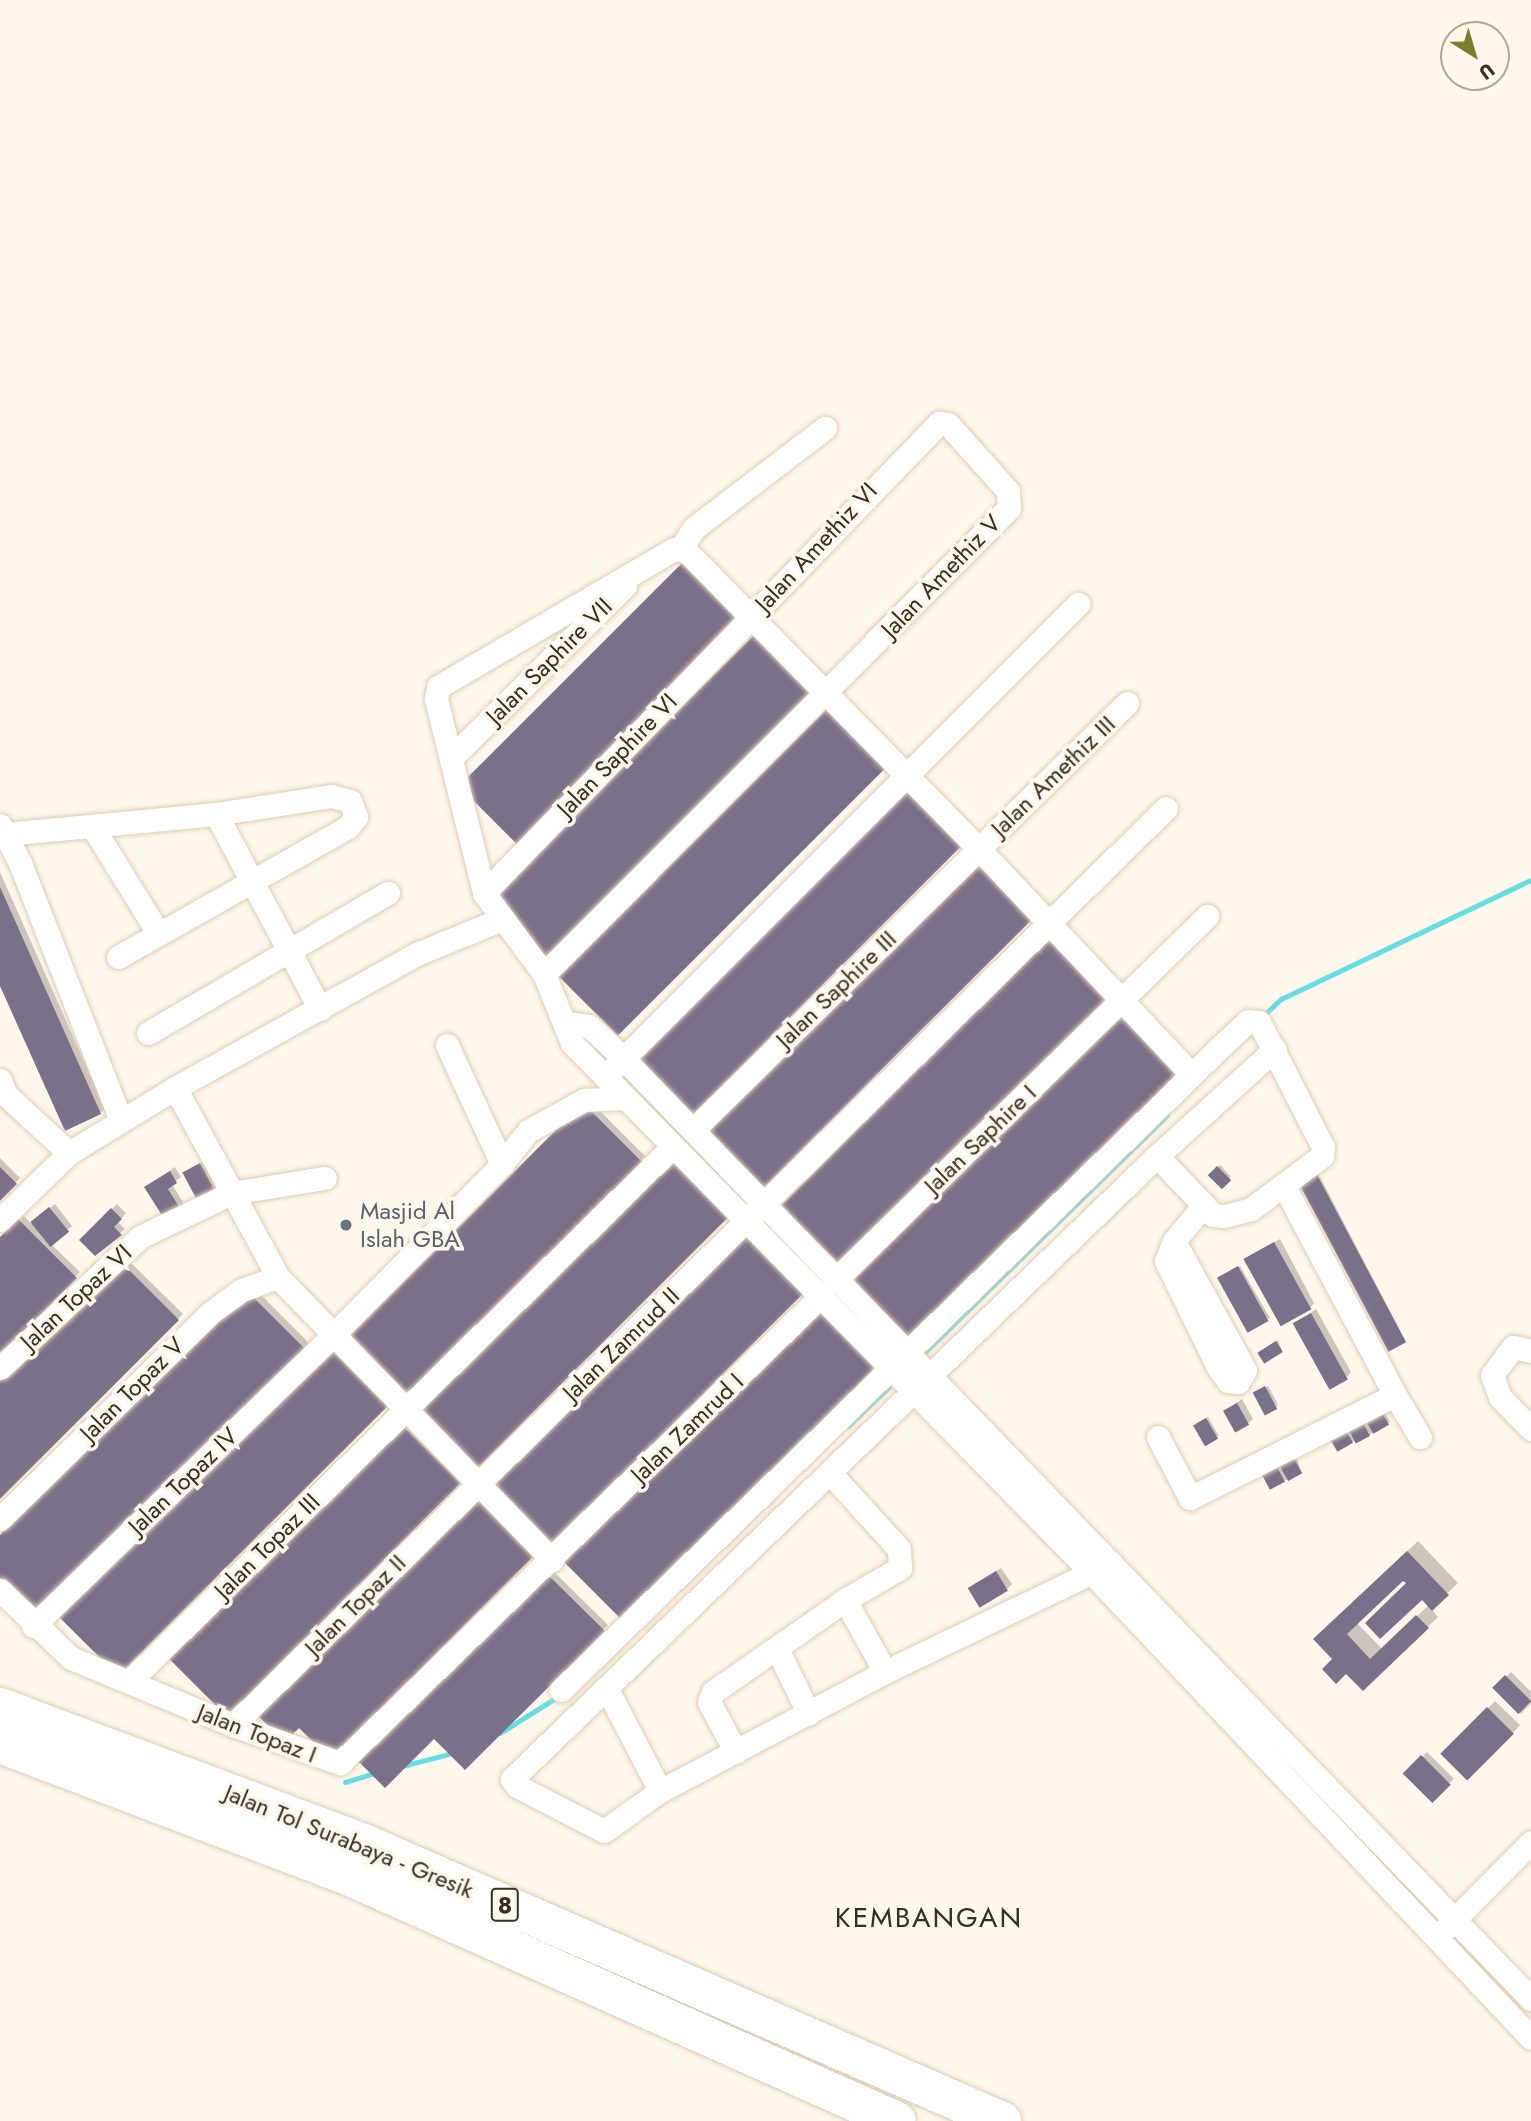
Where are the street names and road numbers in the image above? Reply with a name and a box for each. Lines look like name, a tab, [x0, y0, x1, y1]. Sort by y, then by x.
street label: Jalan Amethiz VI	[749, 477, 883, 617]
street label: Jalan Amethiz V	[875, 509, 1007, 643]
street label: Jalan Saphire VII	[480, 592, 618, 730]
street label: Jalan Saphire VI	[551, 687, 683, 823]
street label: Jalan Amethiz III	[985, 710, 1121, 842]
street label: Jalan Saphire III	[770, 924, 902, 1054]
street label: Jalan Saphire I	[918, 1078, 1042, 1200]
street label: Jalan Topaz VI	[15, 1238, 137, 1356]
street label: Jalan Zamrud II	[557, 1281, 685, 1407]
street label: Jalan Topaz V	[74, 1331, 190, 1447]
street label: Jalan Zamrud I	[625, 1367, 749, 1489]
street label: Jalan Topaz IV	[122, 1422, 244, 1540]
street label: Jalan Topaz III	[208, 1487, 326, 1605]
street label: Jalan Topaz II	[298, 1548, 412, 1662]
street label: Jalan Topaz I	[193, 1697, 321, 1769]
street label: Jalan Tol Surabaya - Gresik	[220, 1778, 478, 1904]
road number: 8	[489, 1886, 521, 1924]

